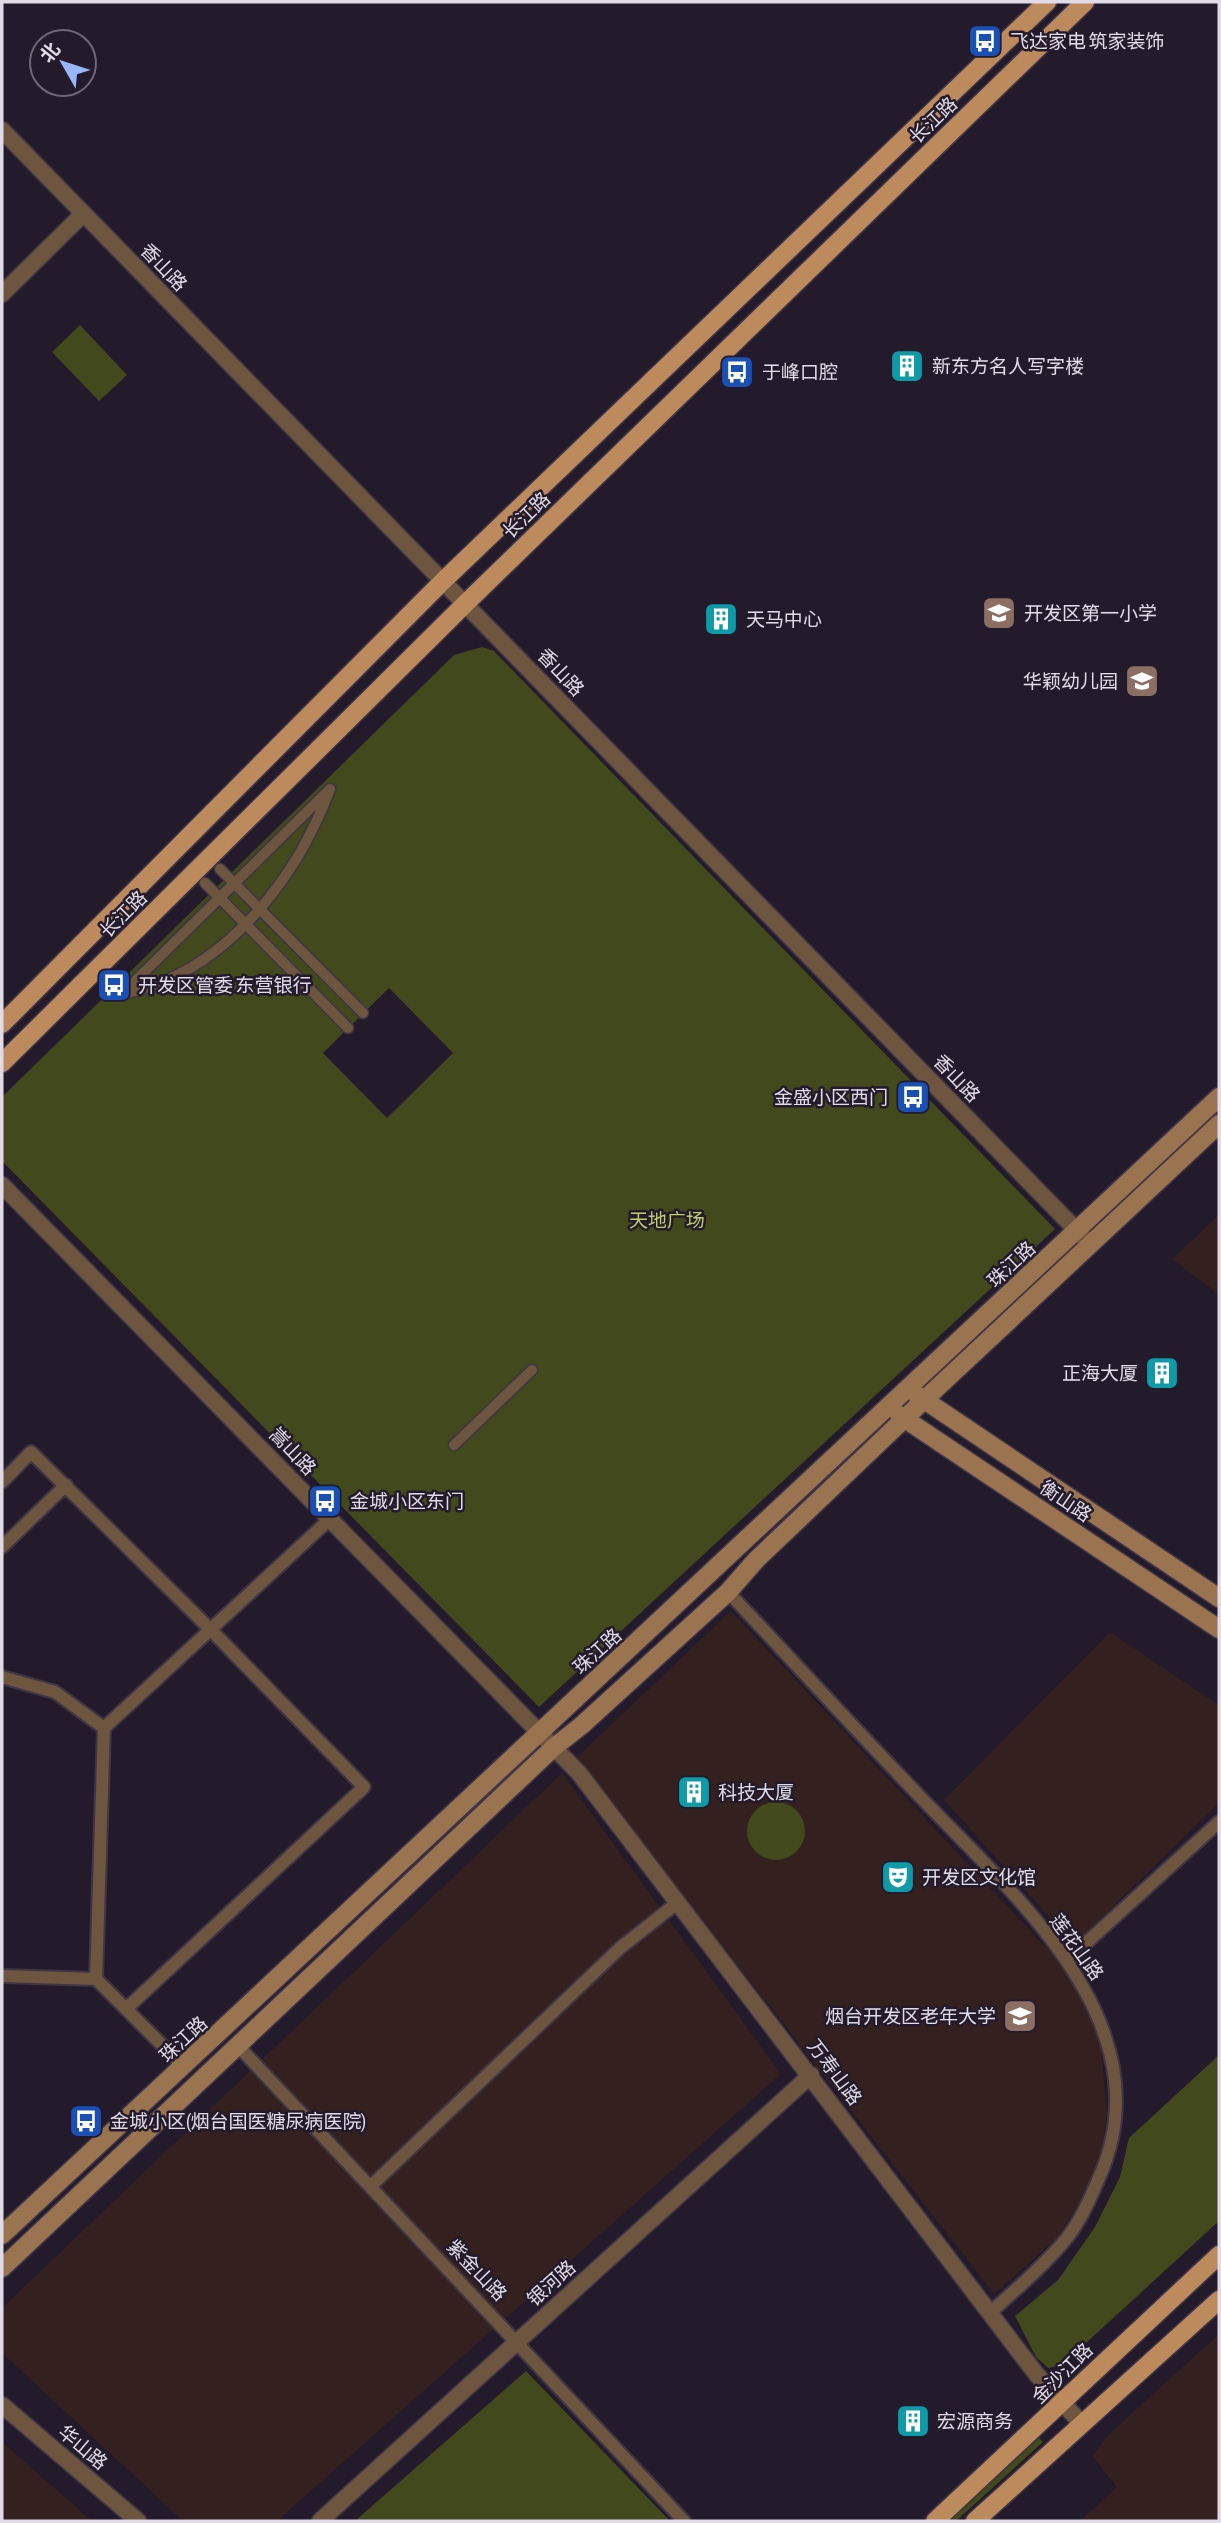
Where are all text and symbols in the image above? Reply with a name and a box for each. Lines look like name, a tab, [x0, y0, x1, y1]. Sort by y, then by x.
bus stop icon: 飞达家电 筑家装饰	[966, 22, 1004, 60]
north arrow	[28, 28, 98, 98]
place label: 飞达家电 筑家装饰	[1010, 30, 1165, 52]
text: 北	[35, 38, 64, 67]
street label: 长江路	[905, 92, 961, 148]
street label: 香山路	[136, 239, 192, 295]
building icon: 新东方名人写字楼	[888, 347, 926, 385]
bus stop icon: 于峰口腔	[718, 353, 756, 391]
place label: 新东方名人写字楼	[932, 355, 1084, 377]
place label: 于峰口腔	[762, 361, 838, 383]
street label: 长江路	[498, 487, 554, 543]
school or university icon: 开发区第一小学	[980, 594, 1018, 632]
building icon: 天马中心	[702, 600, 740, 638]
place label: 开发区第一小学	[1024, 602, 1157, 624]
place label: 天马中心	[746, 608, 822, 630]
street label: 香山路	[533, 644, 589, 700]
school or university icon: 华颖幼儿园	[1123, 662, 1161, 700]
place label: 华颖幼儿园	[1023, 670, 1118, 692]
street label: 长江路	[95, 886, 151, 942]
bus stop icon: 开发区管委 东营银行	[95, 966, 133, 1004]
place label: 开发区管委 东营银行	[138, 974, 312, 996]
street label: 香山路	[929, 1050, 985, 1106]
bus stop icon: 金盛小区西门	[894, 1078, 932, 1116]
place label: 金盛小区西门	[774, 1086, 888, 1108]
park label: 天地广场	[629, 1209, 705, 1231]
street label: 珠江路	[983, 1237, 1039, 1291]
building icon: 正海大厦	[1143, 1354, 1181, 1392]
place label: 正海大厦	[1062, 1362, 1138, 1384]
street label: 嵩山路	[265, 1423, 321, 1479]
street label: 衡山路	[1036, 1476, 1096, 1526]
bus stop icon: 金城小区东门	[306, 1482, 344, 1520]
place label: 金城小区东门	[350, 1490, 464, 1512]
street label: 珠江路	[568, 1624, 626, 1678]
building icon: 科技大厦	[675, 1773, 713, 1811]
place label: 科技大厦	[718, 1781, 794, 1803]
theatre icon: 开发区文化馆	[879, 1858, 917, 1896]
place label: 开发区文化馆	[922, 1866, 1036, 1888]
street label: 莲花山路	[1046, 1910, 1108, 1984]
school or university icon: 烟台开发区老年大学	[1001, 1997, 1039, 2035]
place label: 烟台开发区老年大学	[825, 2005, 996, 2027]
street label: 珠江路	[155, 2012, 211, 2066]
street label: 万寿山路	[803, 2035, 867, 2109]
bus stop icon: 金城小区(烟台国医糖尿病医院)	[67, 2102, 105, 2140]
place label: 金城小区(烟台国医糖尿病医院)	[110, 2110, 366, 2132]
street label: 紫金山路	[443, 2235, 511, 2305]
street label: 银河路	[522, 2256, 580, 2310]
street label: 金沙江路	[1027, 2338, 1097, 2408]
building icon: 宏源商务	[894, 2402, 932, 2440]
place label: 宏源商务	[937, 2410, 1013, 2432]
street label: 华山路	[54, 2420, 112, 2474]

